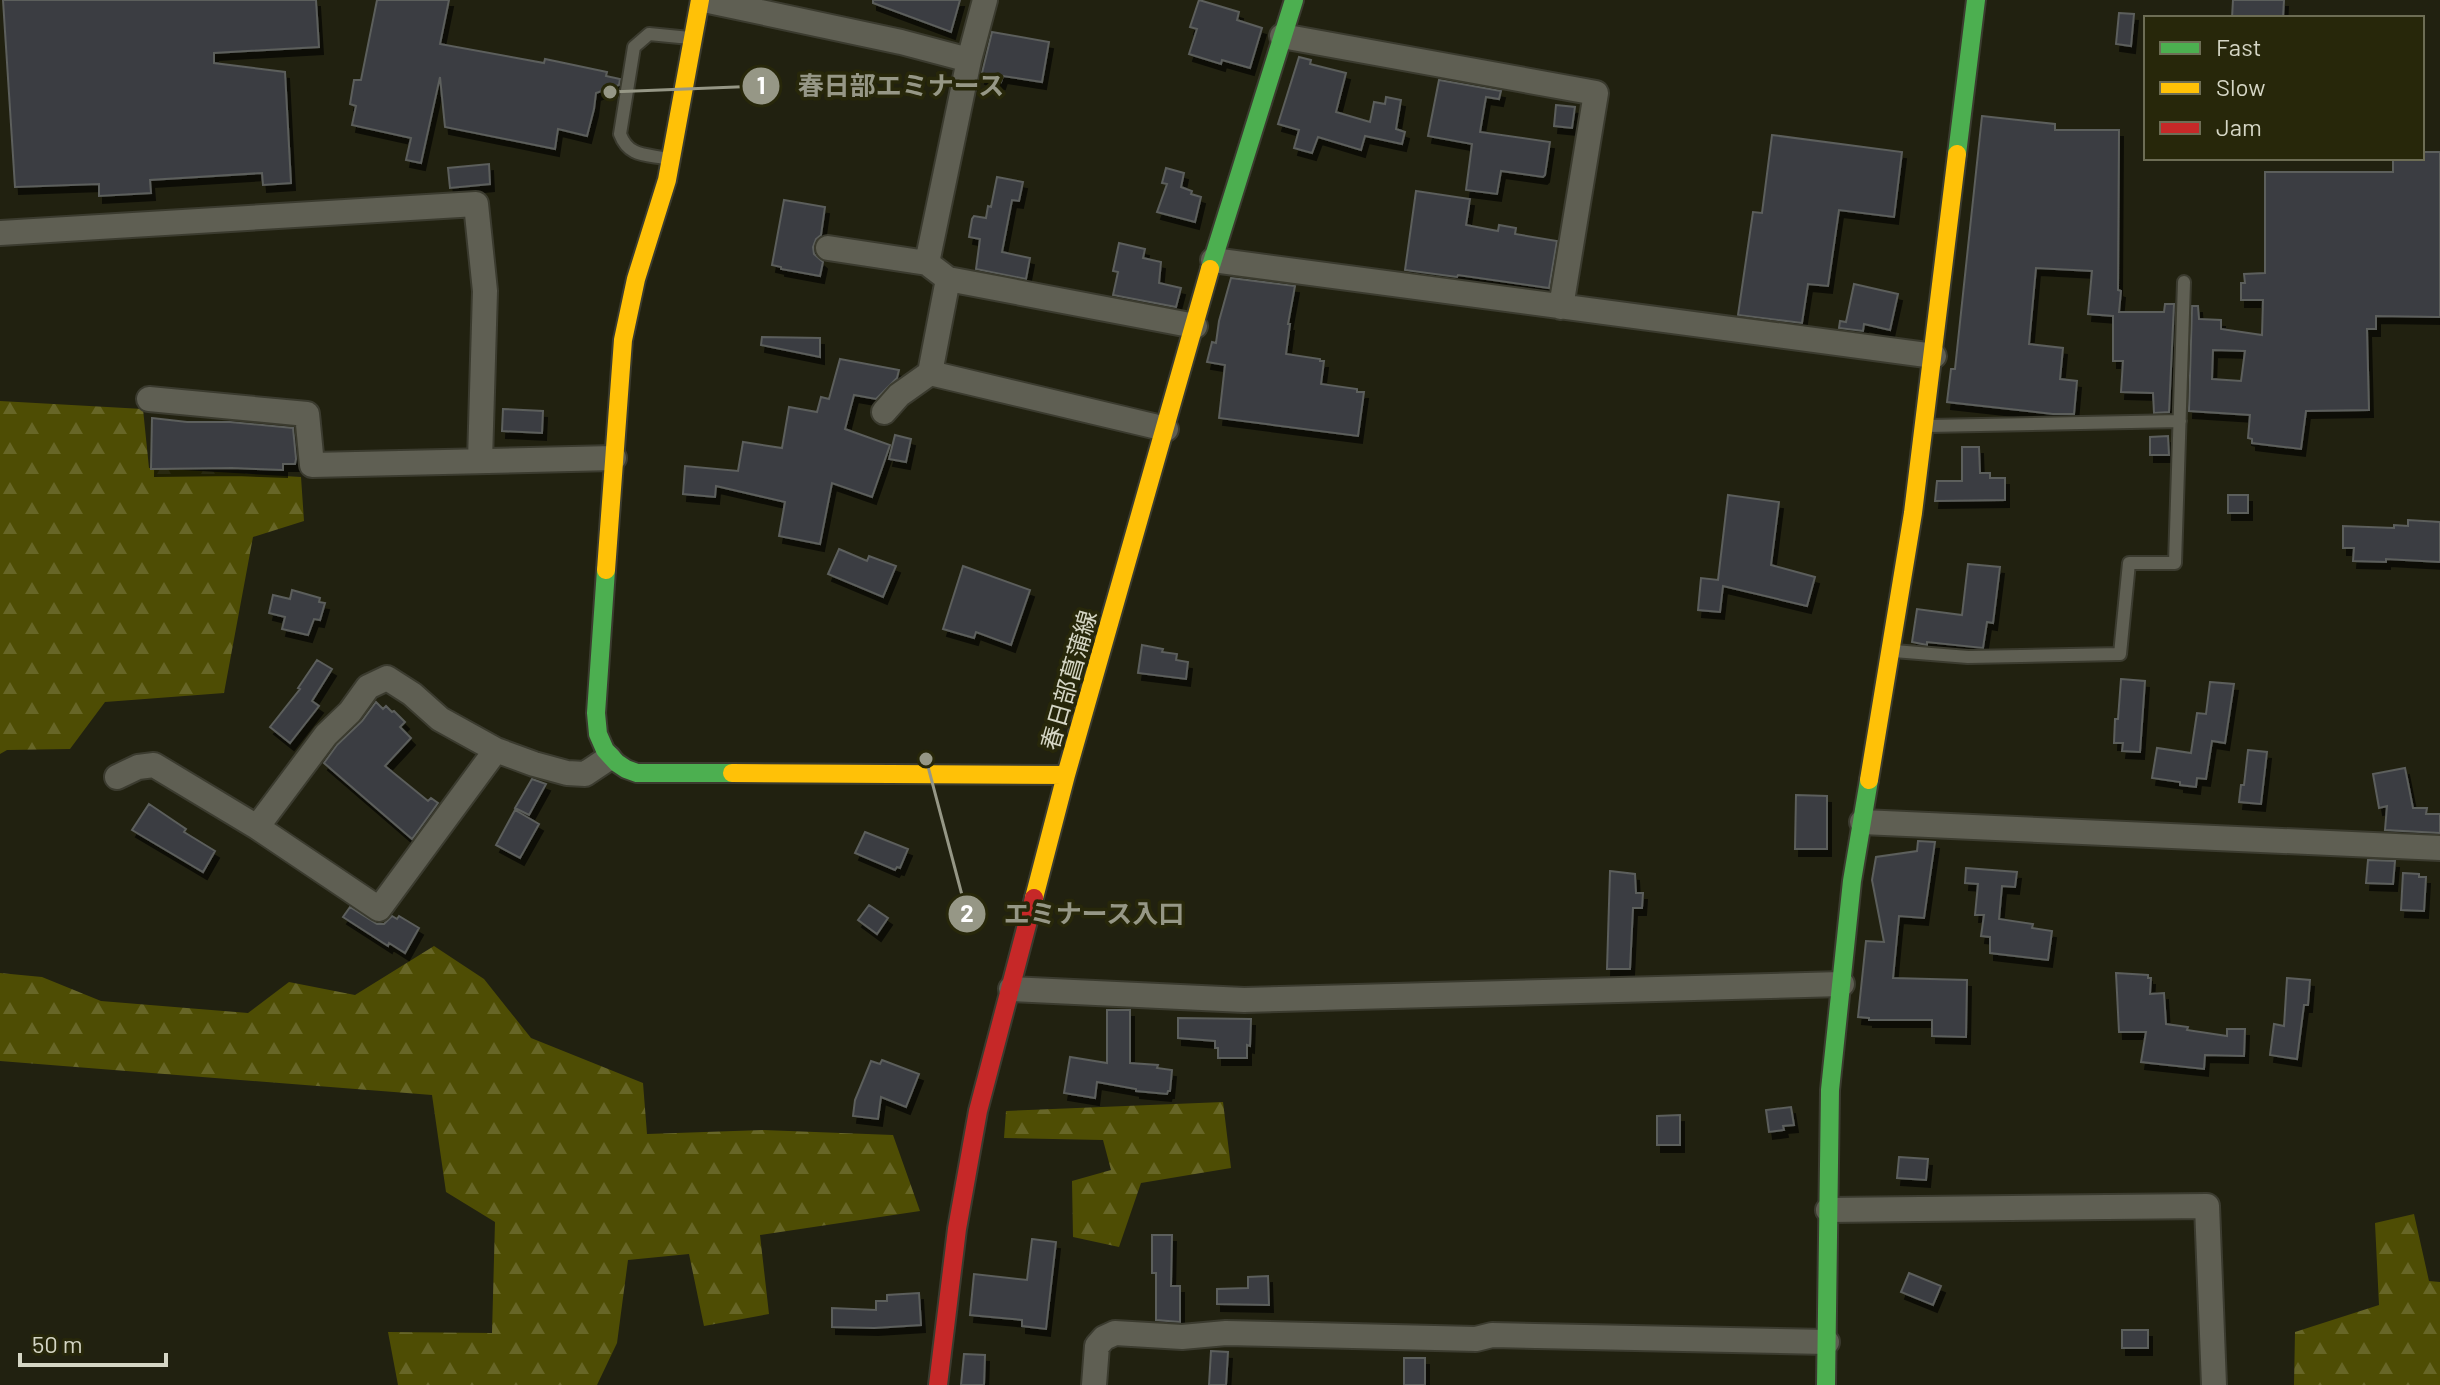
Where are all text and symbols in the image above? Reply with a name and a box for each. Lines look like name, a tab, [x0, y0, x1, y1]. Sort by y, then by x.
legend	[2144, 16, 2424, 160]
text: Fast	[2216, 32, 2261, 61]
callout: 春日部エミナース	[741, 61, 1021, 111]
text: 春日部エミナース	[798, 69, 1004, 100]
text: 1	[757, 70, 765, 99]
text: Slow	[2216, 72, 2265, 101]
text: Jam	[2216, 112, 2262, 141]
street label: 春日部菖蒲線	[1034, 607, 1102, 753]
callout: エミナース入口	[947, 889, 1201, 939]
text: エミナース入口	[1004, 897, 1184, 928]
text: 2	[960, 898, 974, 927]
scale bar	[20, 1317, 166, 1367]
text: 50 m	[32, 1329, 83, 1358]

